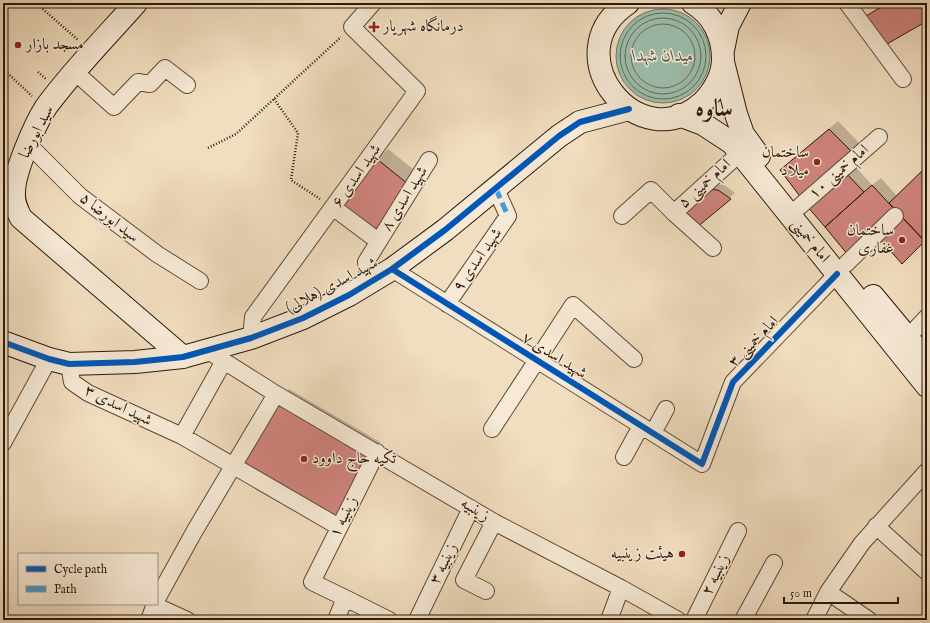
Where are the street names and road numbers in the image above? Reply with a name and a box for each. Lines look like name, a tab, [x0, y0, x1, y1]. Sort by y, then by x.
street label: سید ابورضا	[15, 102, 59, 162]
street label: شهید اسدی ۶	[328, 140, 386, 212]
street label: امام خمینی ۱۰	[805, 140, 875, 206]
street label: امام خمینی ۵	[674, 155, 738, 215]
street label: شهید اسدی ۸	[377, 163, 433, 235]
street label: سید ابورضا ۵	[75, 189, 143, 247]
street label: امام خمینی	[784, 215, 834, 269]
street label: شهید اسدی ۹	[449, 224, 507, 296]
street label: شهید اسدی (هلالی)	[282, 253, 382, 319]
street label: امام خمینی ۳	[725, 312, 786, 374]
street label: شهید اسدی ۷	[518, 328, 590, 384]
street label: شهید اسدی ۳	[81, 381, 155, 431]
street label: زینبیه ۱	[326, 493, 362, 541]
street label: زینبیه	[457, 494, 493, 526]
street label: زینبیه ۳	[426, 540, 462, 588]
street label: زینبیه ۲	[698, 551, 734, 599]

